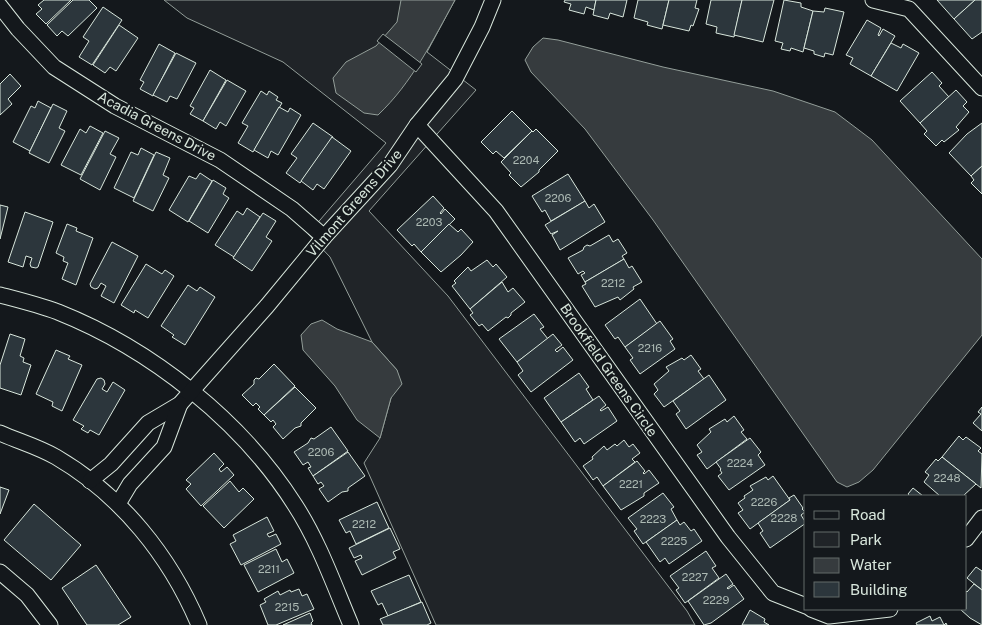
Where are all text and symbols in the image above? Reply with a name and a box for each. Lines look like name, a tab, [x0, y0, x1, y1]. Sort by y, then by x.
street label: Acadia Greens Drive	[95, 88, 219, 164]
street label: Vilmont Greens Drive	[303, 146, 405, 260]
house number: 2204	[513, 154, 539, 166]
house number: 2206	[545, 192, 571, 204]
house number: 2203	[416, 216, 442, 228]
house number: 2212	[601, 277, 626, 289]
street label: Brookfield Greens Circle	[557, 300, 661, 440]
house number: 2216	[638, 342, 662, 354]
house number: 2206	[308, 446, 334, 458]
house number: 2224	[727, 457, 753, 469]
house number: 2248	[933, 472, 961, 484]
house number: 2221	[619, 478, 643, 490]
legend	[804, 495, 967, 610]
house number: 2226	[751, 496, 777, 508]
text: Road	[850, 506, 886, 523]
house number: 2228	[771, 512, 797, 524]
house number: 2223	[640, 513, 666, 525]
house number: 2212	[352, 518, 377, 530]
text: Park	[850, 531, 882, 548]
house number: 2225	[661, 535, 687, 547]
text: Water	[850, 556, 892, 573]
house number: 2211	[258, 563, 280, 575]
house number: 2227	[682, 571, 709, 583]
text: Building	[850, 581, 908, 598]
house number: 2229	[703, 594, 729, 606]
house number: 2215	[275, 601, 299, 613]

